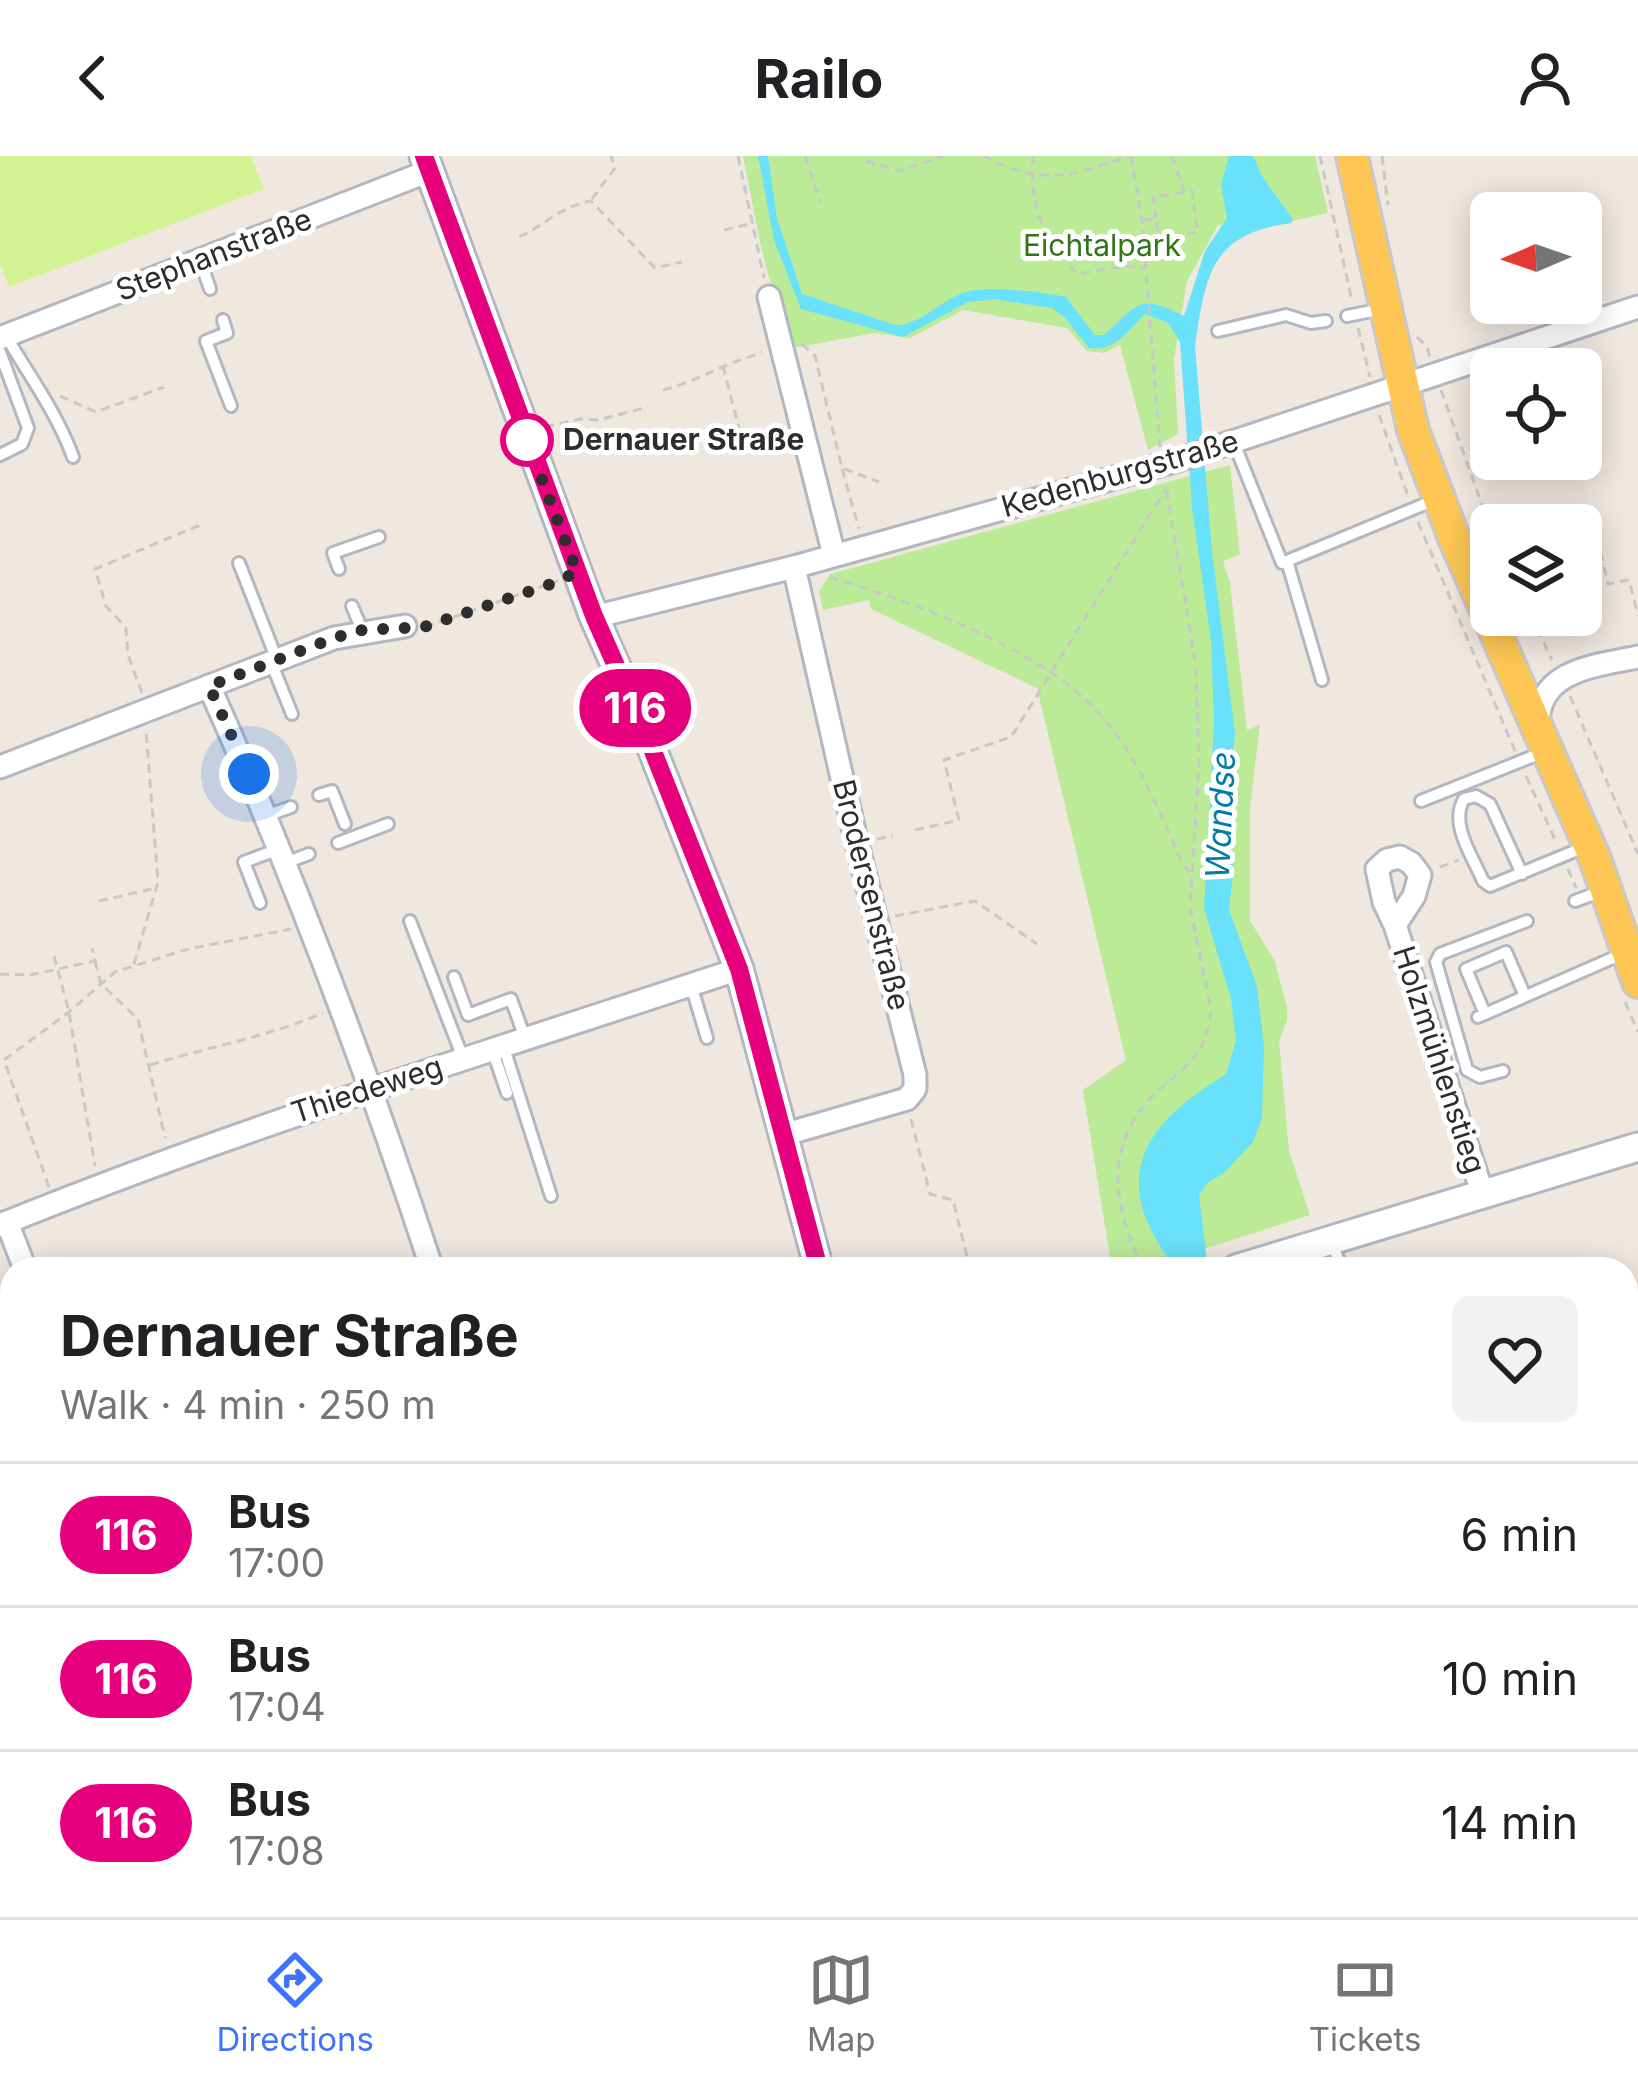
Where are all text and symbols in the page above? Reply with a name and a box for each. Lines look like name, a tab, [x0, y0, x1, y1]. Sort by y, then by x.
icon: back	[60, 45, 126, 111]
icon: person	[1512, 45, 1578, 111]
text: Railo	[755, 46, 883, 111]
north arrow	[1470, 192, 1602, 324]
map controls	[1470, 192, 1602, 636]
street label: Stephanstraße	[111, 200, 317, 308]
park label: Eichtalpark	[1023, 227, 1182, 263]
button: locate	[1470, 348, 1602, 480]
marker: Dernauer Straße	[502, 415, 552, 465]
place label: Dernauer Straße	[563, 421, 804, 457]
street label: Kedenburgstraße	[997, 422, 1243, 524]
button: layers	[1470, 504, 1602, 636]
line badge: 116	[566, 669, 704, 747]
text: 116	[603, 682, 667, 733]
your location	[219, 744, 279, 804]
water label: Wandse	[1197, 750, 1243, 880]
street label: Brodersenstraße	[826, 776, 918, 1014]
street label: Holzmühlenstieg	[1386, 941, 1494, 1178]
street label: Thiedeweg	[286, 1048, 447, 1130]
button: heart	[1452, 1296, 1578, 1422]
text: Dernauer Straße	[60, 1301, 519, 1370]
text: Walk · 4 min · 250 m	[60, 1381, 436, 1428]
text: Bus	[228, 1484, 311, 1539]
text: 6 min	[1461, 1507, 1578, 1562]
text: 116	[94, 1509, 158, 1560]
text: 17:00	[228, 1539, 325, 1586]
text: Bus	[228, 1628, 311, 1683]
text: 10 min	[1442, 1651, 1578, 1706]
text: 116	[94, 1653, 158, 1704]
text: 17:04	[228, 1683, 326, 1730]
text: Bus	[228, 1772, 311, 1827]
text: 14 min	[1441, 1795, 1578, 1850]
text: 116	[94, 1797, 158, 1848]
text: 17:08	[228, 1827, 325, 1874]
tab: Directions	[217, 1947, 374, 2059]
tab: Map	[807, 1947, 876, 2059]
tab: Tickets	[1309, 1947, 1421, 2059]

